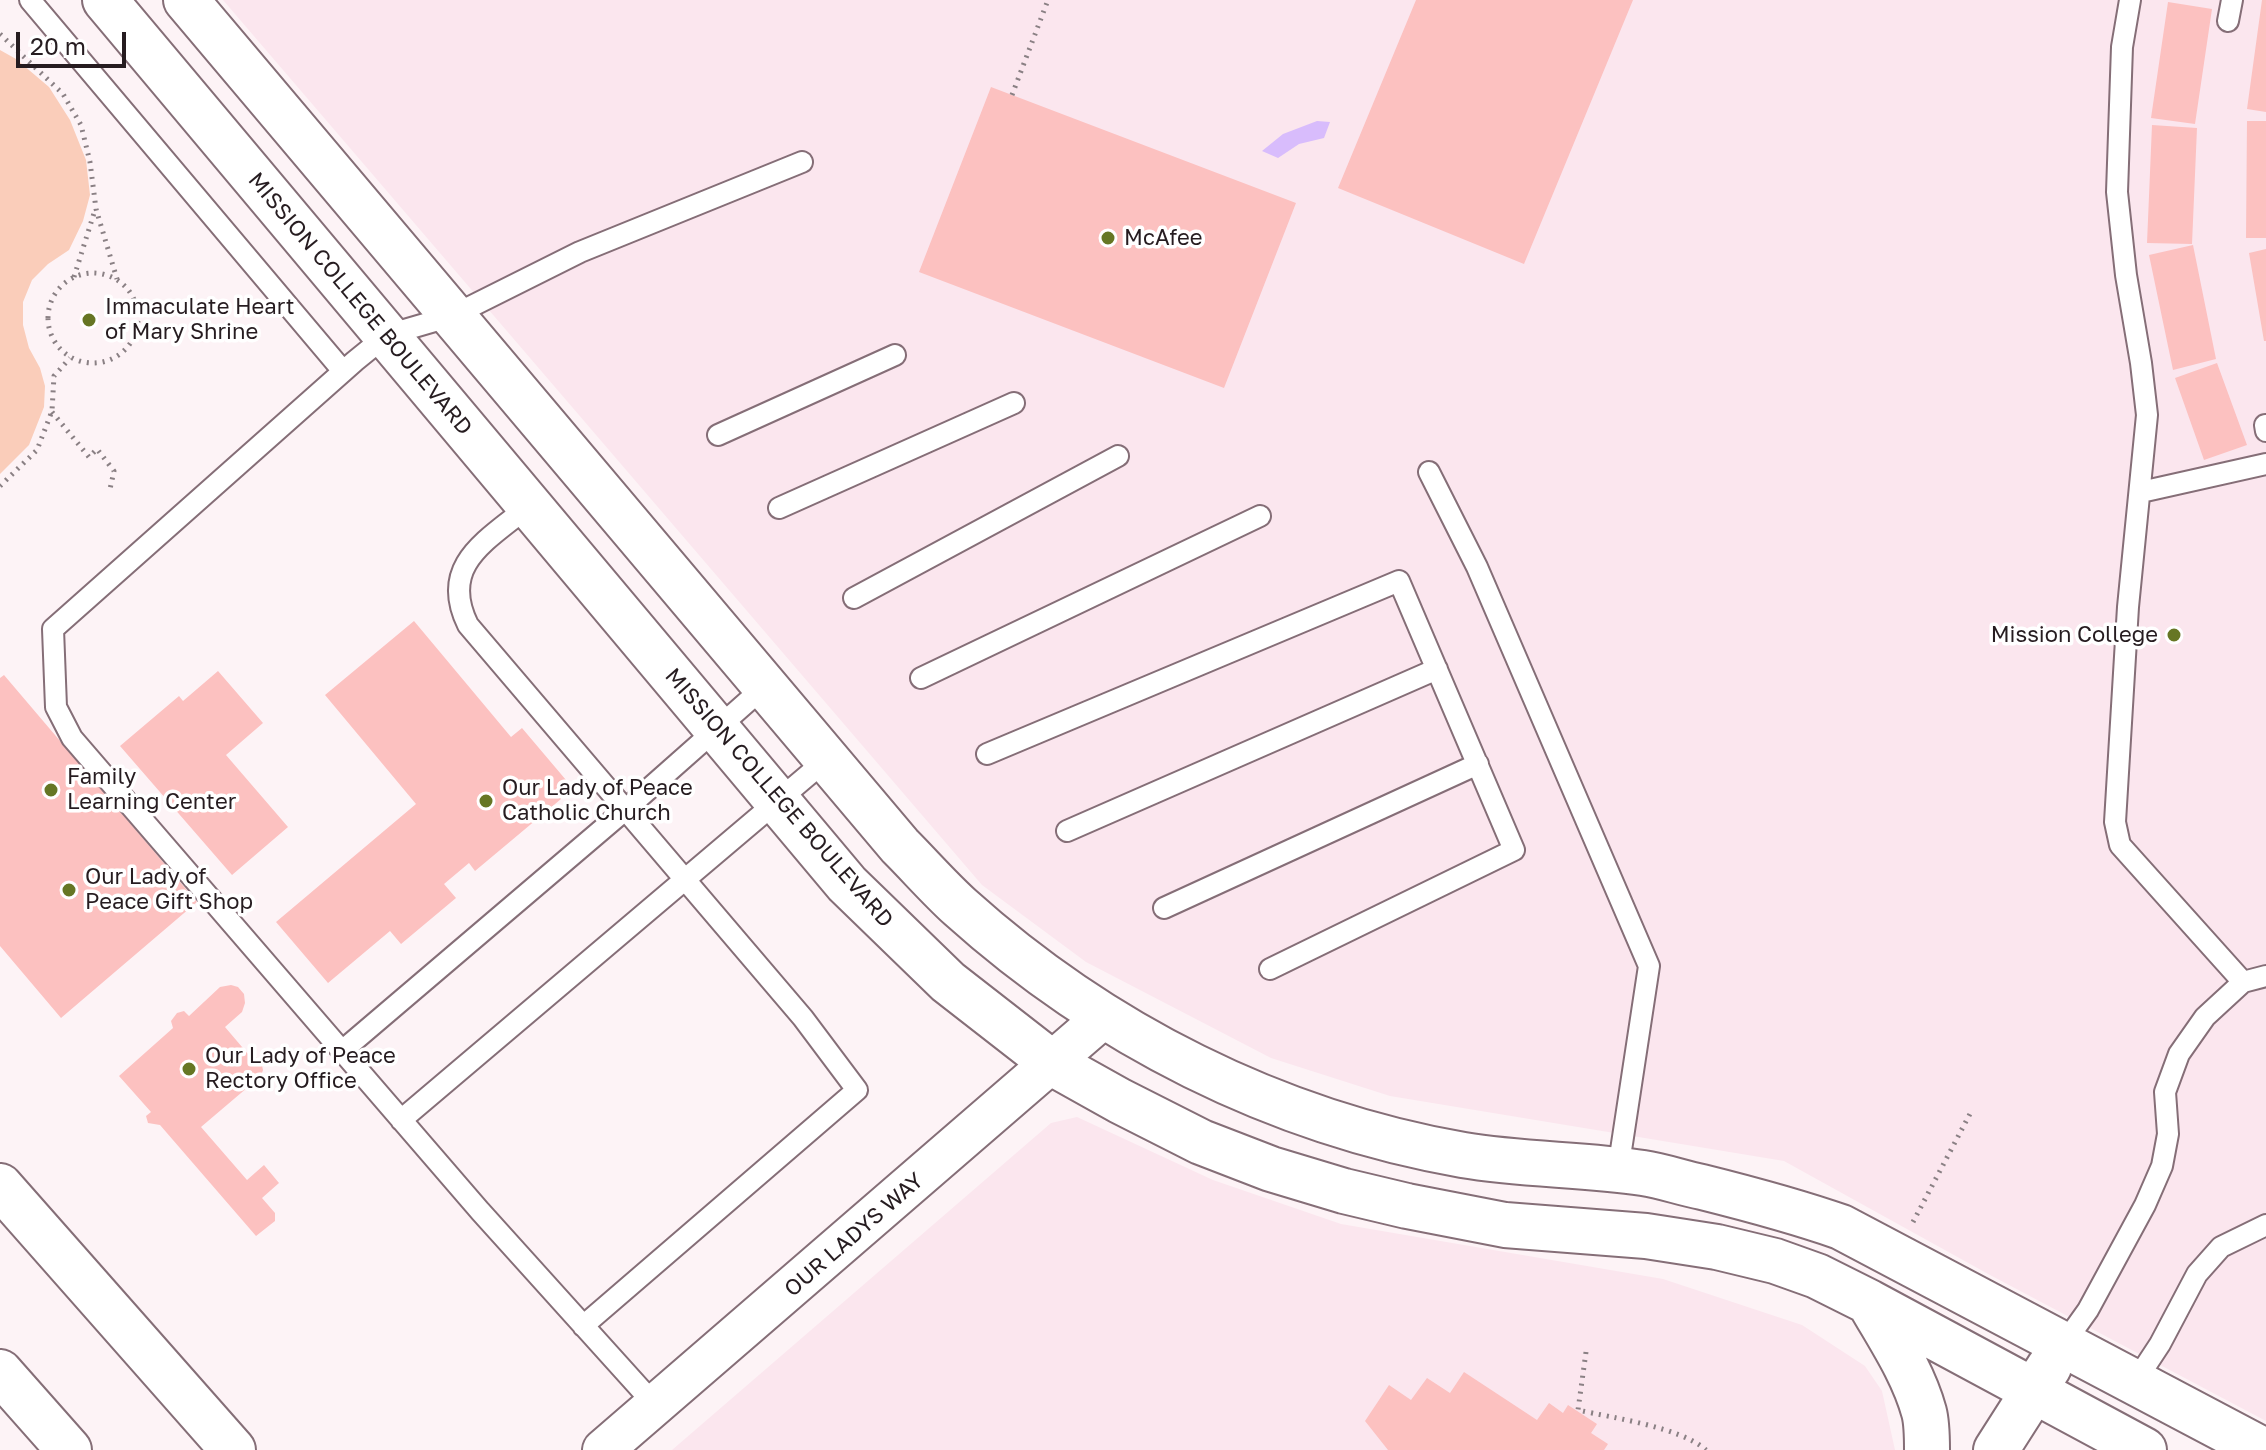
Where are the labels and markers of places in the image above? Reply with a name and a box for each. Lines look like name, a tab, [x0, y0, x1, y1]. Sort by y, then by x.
place label: McAfee	[1124, 225, 1203, 251]
marker: McAfee	[1099, 229, 1117, 247]
place label: Immaculate Heart of Mary Shrine	[105, 294, 295, 346]
marker: Immaculate Heart of Mary Shrine	[80, 311, 98, 329]
place label: Mission College	[1991, 622, 2158, 648]
marker: Mission College	[2165, 626, 2183, 644]
place label: Family Learning Center	[67, 764, 236, 816]
place label: Our Lady of Peace Catholic Church	[502, 775, 693, 826]
marker: Family Learning Center	[42, 781, 60, 799]
marker: Our Lady of Peace Catholic Church	[477, 792, 495, 810]
place label: Our Lady of Peace Gift Shop	[85, 864, 253, 916]
marker: Our Lady of Peace Gift Shop	[60, 881, 78, 899]
place label: Our Lady of Peace Rectory Office	[205, 1043, 396, 1094]
marker: Our Lady of Peace Rectory Office	[180, 1060, 198, 1078]

